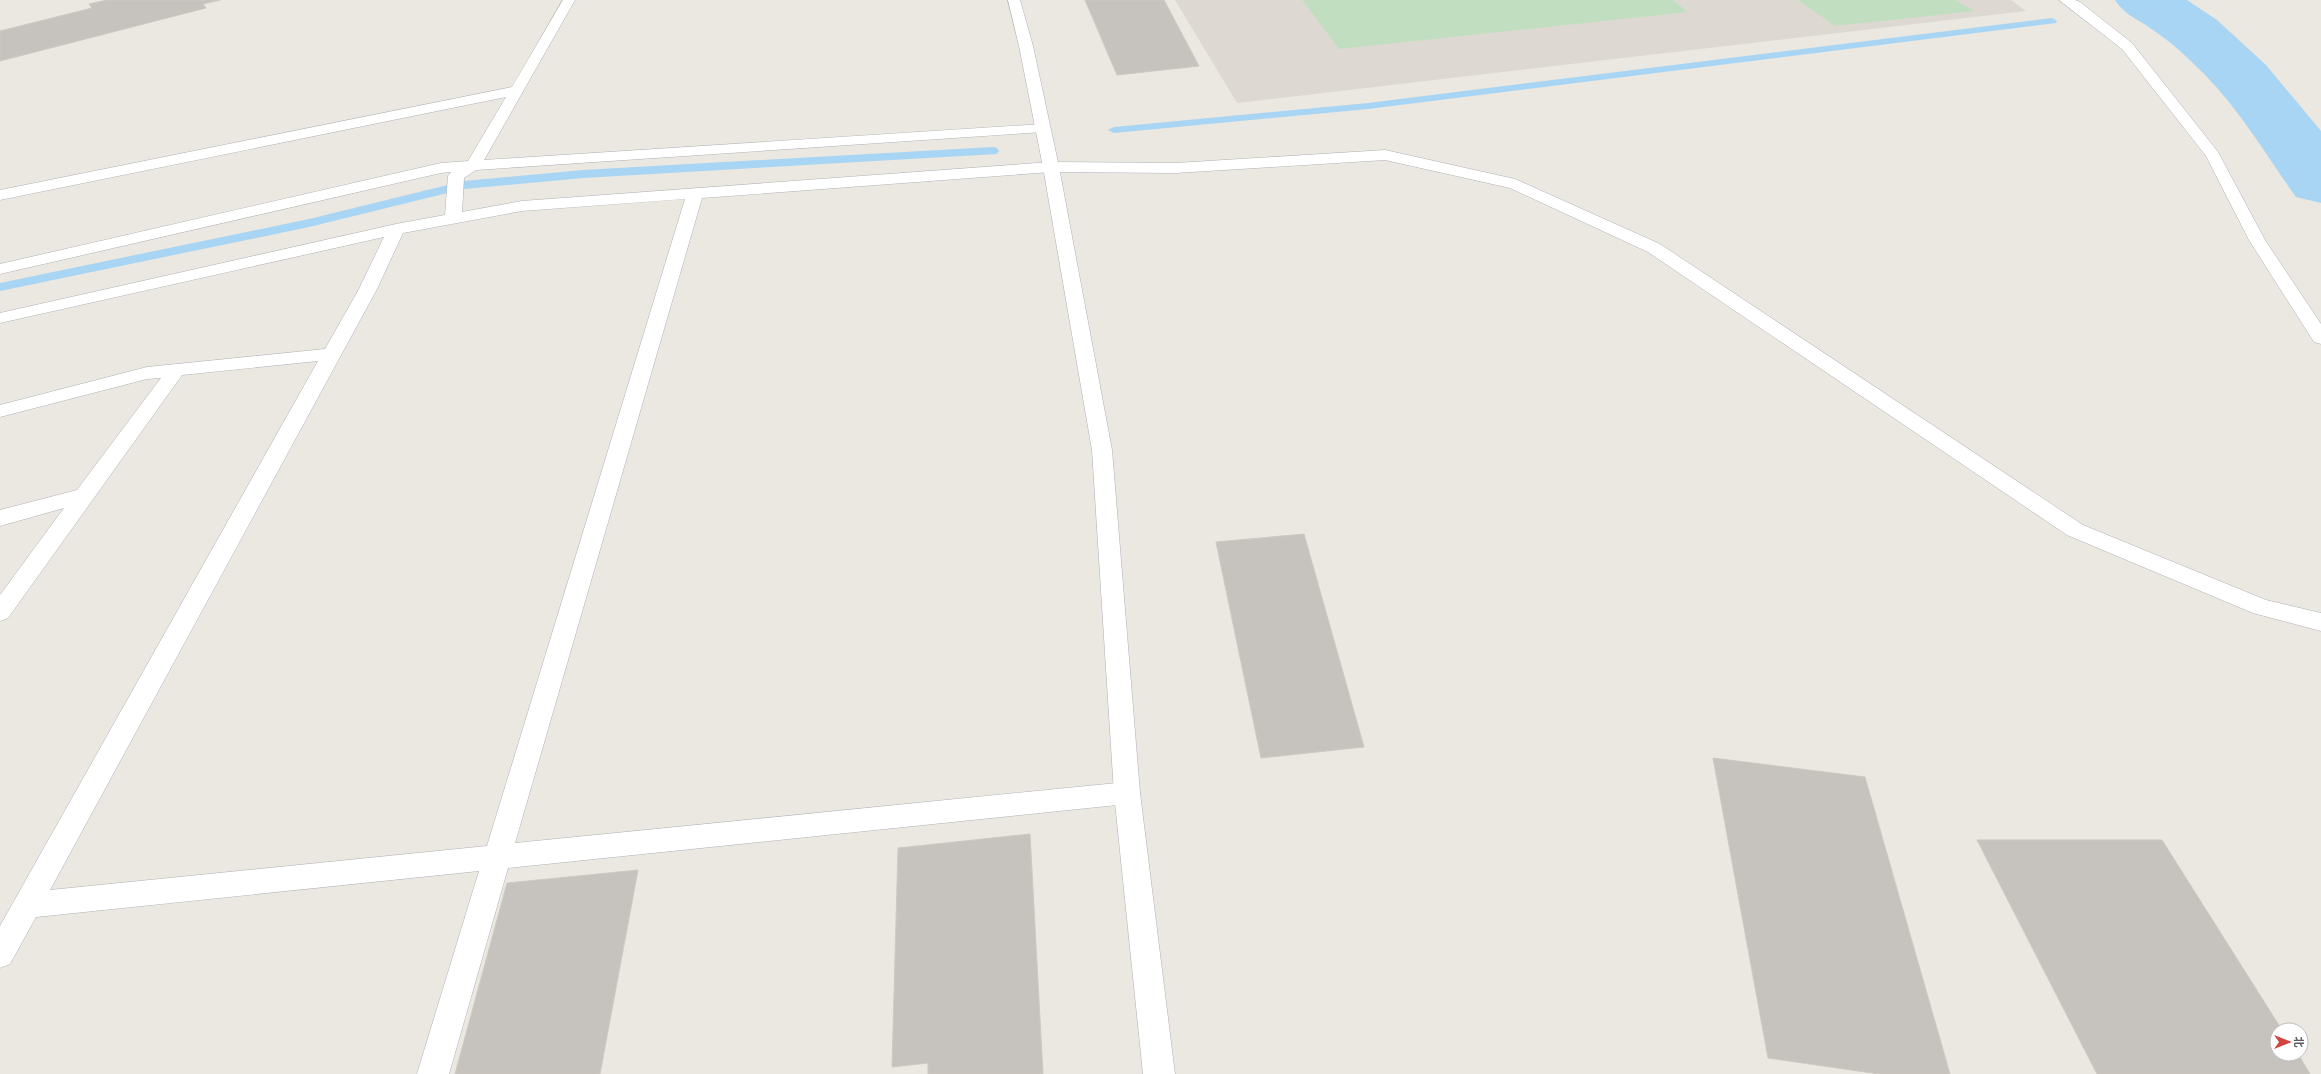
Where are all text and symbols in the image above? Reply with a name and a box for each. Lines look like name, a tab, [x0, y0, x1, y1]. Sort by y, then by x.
north arrow	[2269, 1022, 2309, 1062]
text: 北	[2293, 1037, 2306, 1048]

